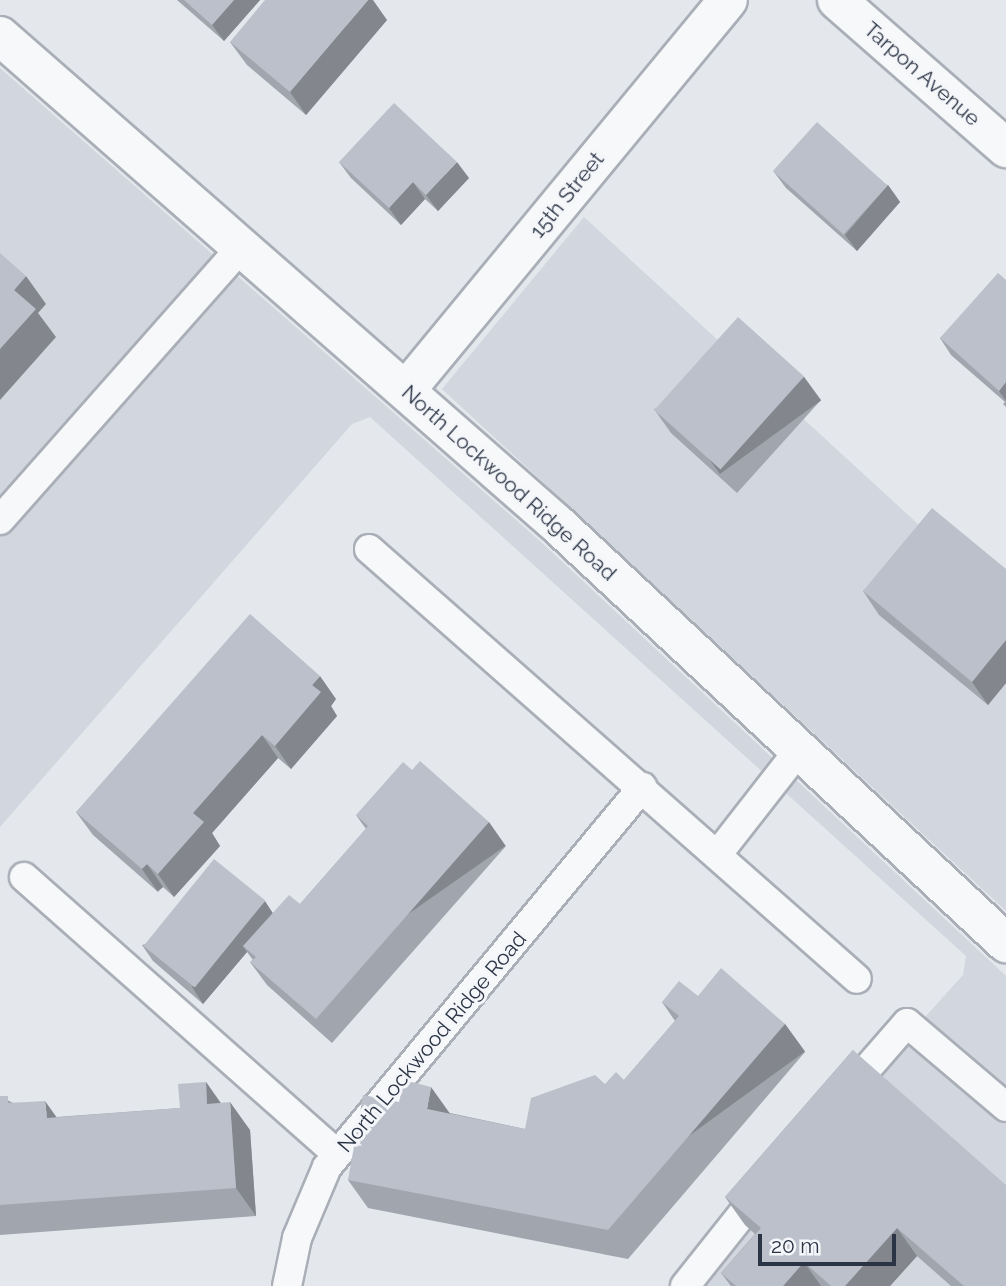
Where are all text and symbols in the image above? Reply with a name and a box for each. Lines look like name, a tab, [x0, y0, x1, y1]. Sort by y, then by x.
street label: Tarpon Avenue	[859, 17, 985, 131]
street label: 15th Street	[525, 147, 609, 243]
street label: North Lockwood Ridge Road	[397, 380, 621, 586]
street label: North Lockwood Ridge Road	[332, 927, 532, 1157]
scale bar	[761, 1220, 899, 1264]
text: 20 m	[771, 1233, 819, 1258]

